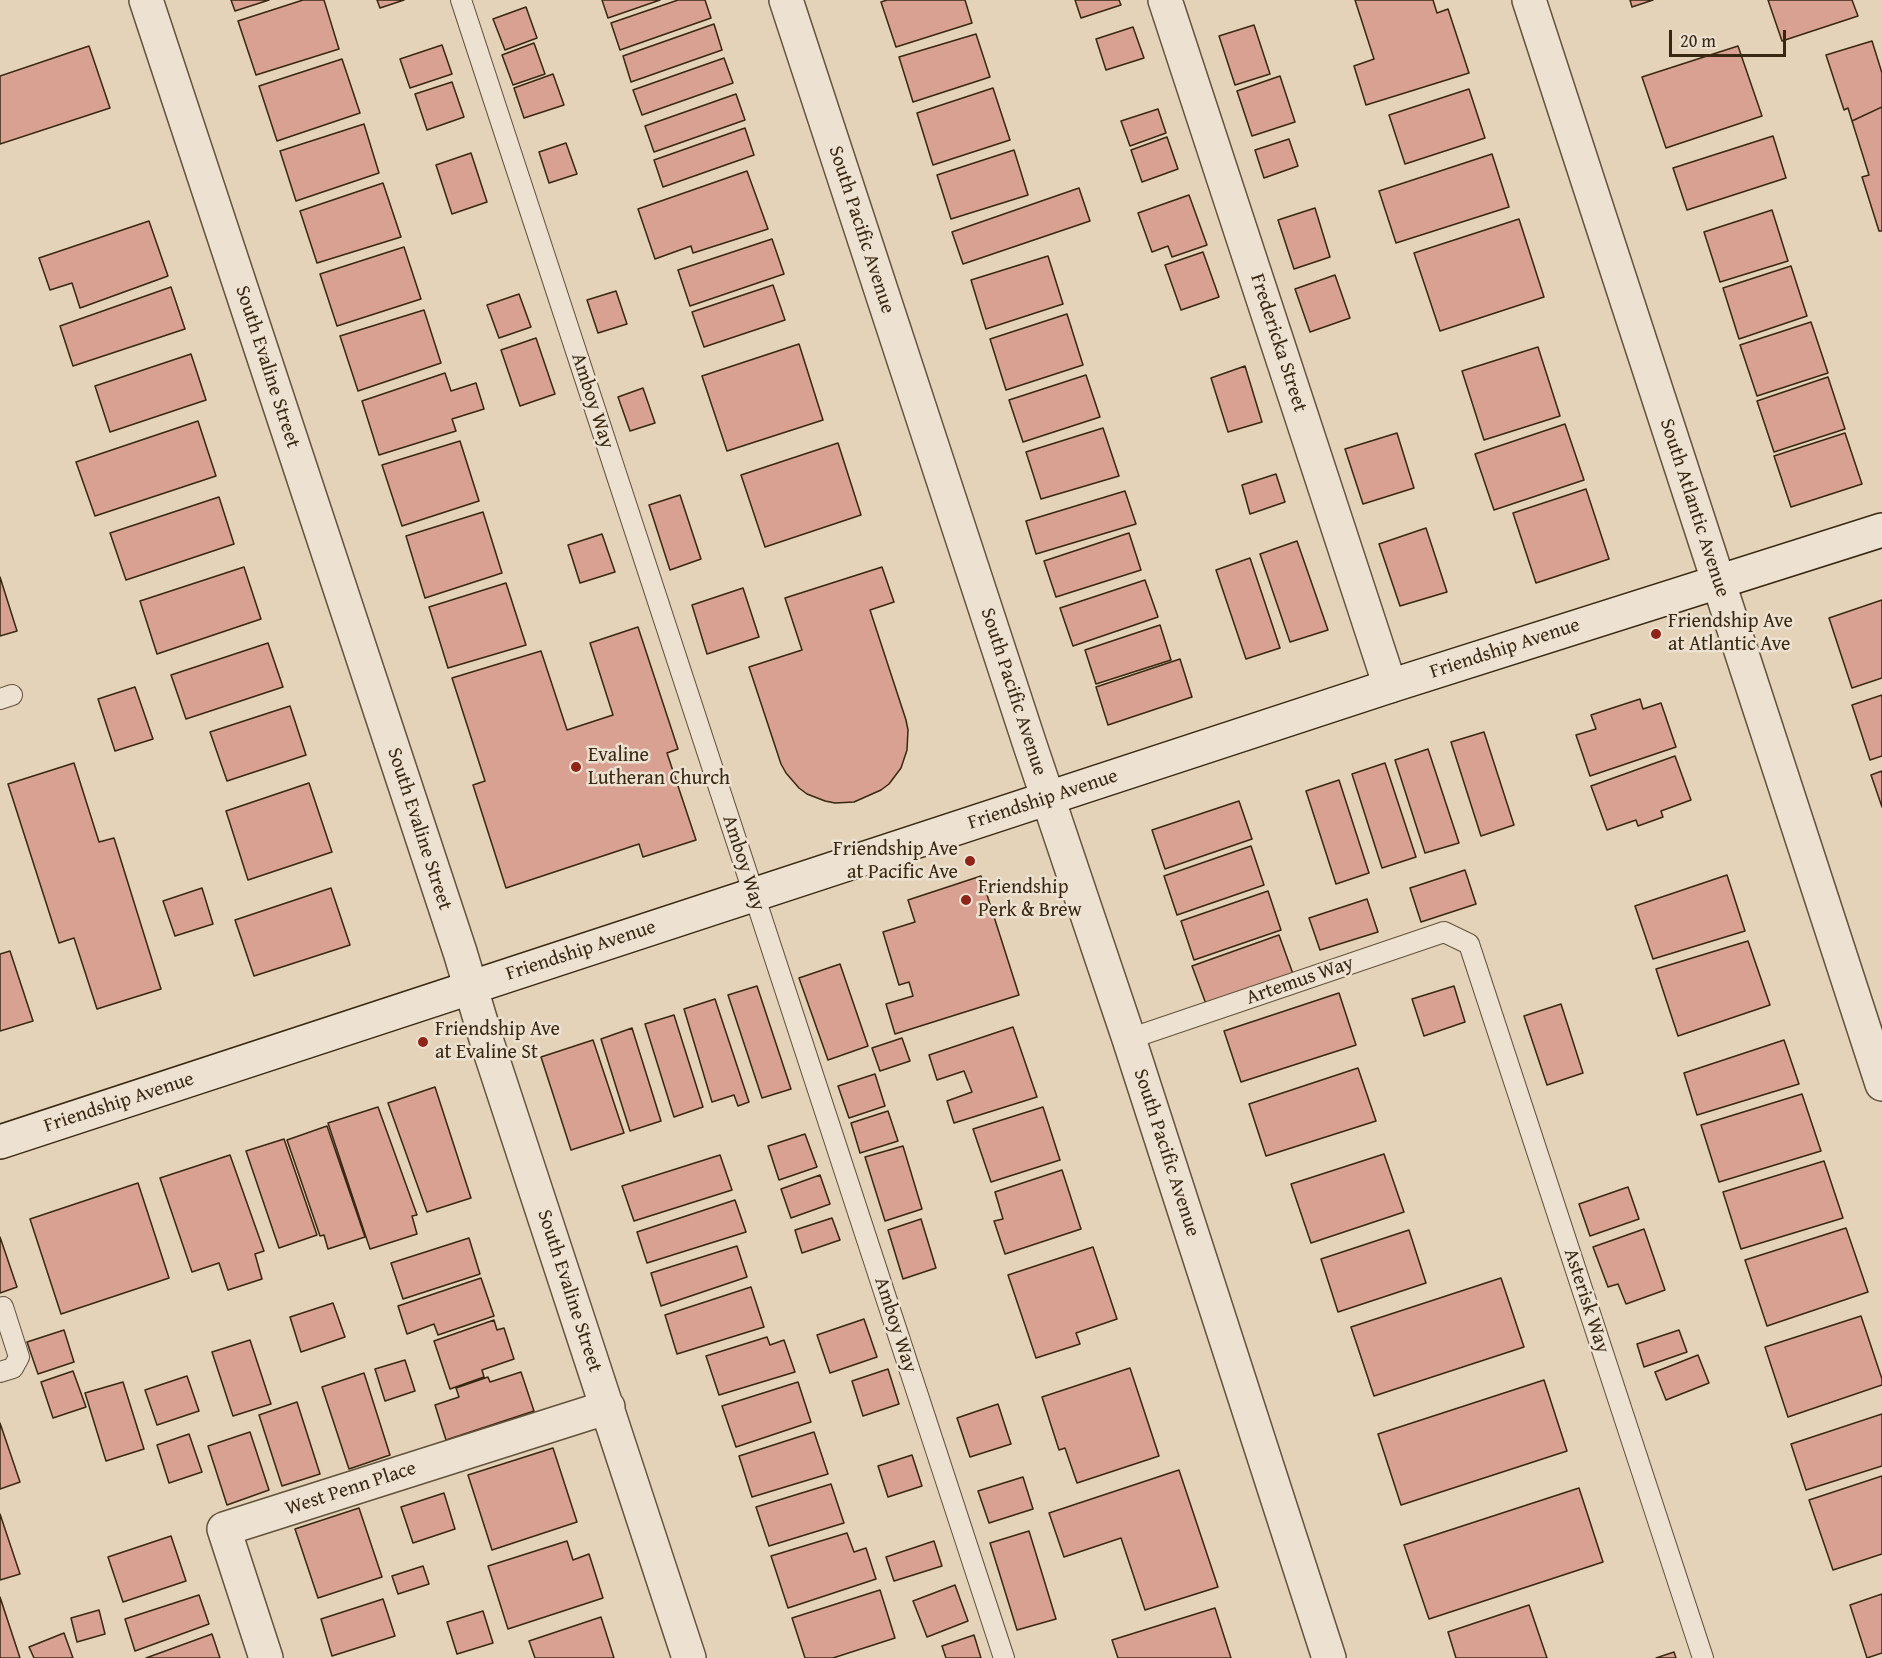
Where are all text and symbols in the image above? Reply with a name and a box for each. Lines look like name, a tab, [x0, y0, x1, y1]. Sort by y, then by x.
scale bar	[1672, 18, 1789, 56]
text: 20 m	[1680, 27, 1716, 54]
street label: South Pacific Avenue	[823, 143, 899, 317]
street label: Fredericka Street	[1244, 271, 1312, 415]
street label: South Evaline Street	[229, 283, 305, 451]
street label: Amboy Way	[565, 350, 619, 452]
street label: South Atlantic Avenue	[1654, 416, 1734, 600]
street label: South Pacific Avenue	[975, 605, 1051, 779]
place label: Friendship Ave at Atlantic Ave	[1668, 610, 1793, 657]
street label: Friendship Avenue	[1427, 613, 1583, 685]
marker: Friendship Ave at Atlantic Ave	[1649, 627, 1663, 641]
place label: Evaline Lutheran Church	[588, 744, 730, 791]
street label: South Evaline Street	[381, 745, 457, 913]
marker: Evaline Lutheran Church	[569, 760, 583, 774]
street label: Friendship Avenue	[965, 764, 1121, 836]
street label: Amboy Way	[716, 812, 770, 914]
place label: Friendship Ave at Pacific Ave	[833, 838, 958, 885]
marker: Friendship Ave at Pacific Ave	[963, 854, 977, 868]
place label: Friendship Perk & Brew	[978, 876, 1082, 923]
marker: Friendship Perk & Brew	[959, 893, 973, 907]
street label: Friendship Avenue	[503, 915, 659, 987]
street label: Artemus Way	[1243, 951, 1357, 1011]
place label: Friendship Ave at Evaline St	[435, 1018, 560, 1065]
marker: Friendship Ave at Evaline St	[416, 1035, 430, 1049]
street label: South Pacific Avenue	[1128, 1066, 1204, 1240]
street label: Friendship Avenue	[41, 1067, 197, 1139]
street label: South Evaline Street	[531, 1207, 607, 1375]
street label: Asterisk Way	[1558, 1246, 1614, 1356]
street label: Amboy Way	[868, 1274, 922, 1376]
street label: West Penn Place	[283, 1457, 419, 1521]

